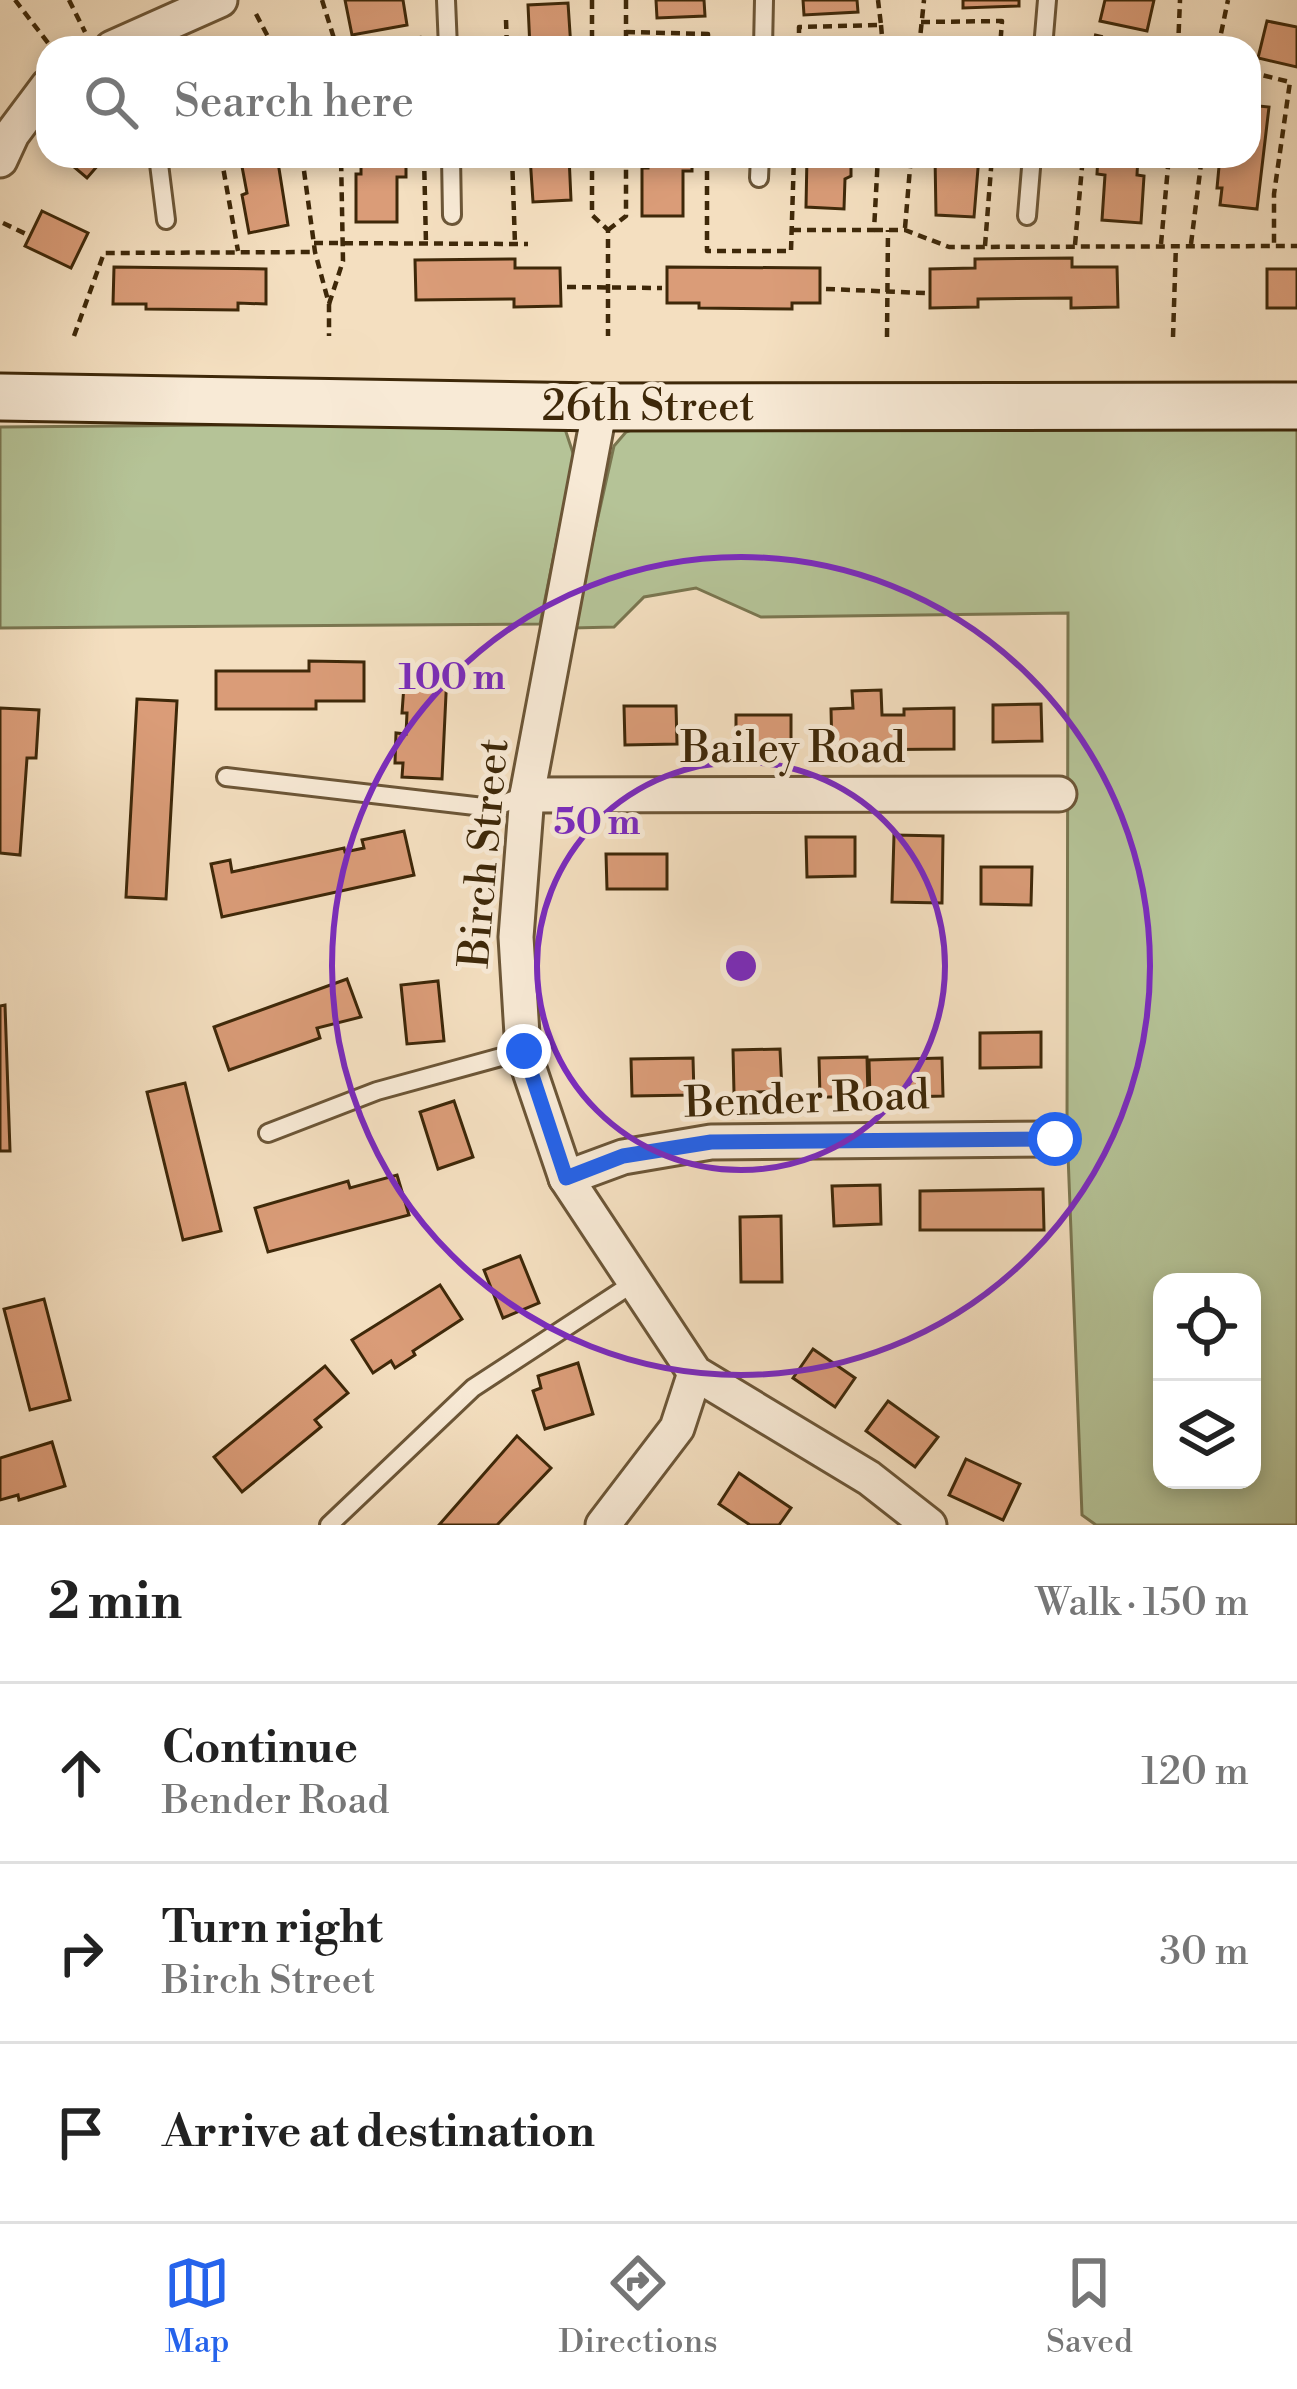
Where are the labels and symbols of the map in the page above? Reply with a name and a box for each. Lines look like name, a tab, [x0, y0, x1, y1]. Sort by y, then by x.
street label: 26th Street	[542, 381, 754, 434]
text: 100 m	[399, 656, 506, 701]
street label: Bailey Road	[680, 723, 905, 777]
street label: Birch Street	[449, 736, 521, 971]
text: 50 m	[553, 801, 641, 846]
centre of rings	[720, 945, 762, 987]
route end	[497, 1024, 551, 1078]
street label: Bender Road	[683, 1069, 931, 1131]
route start	[1028, 1112, 1082, 1166]

